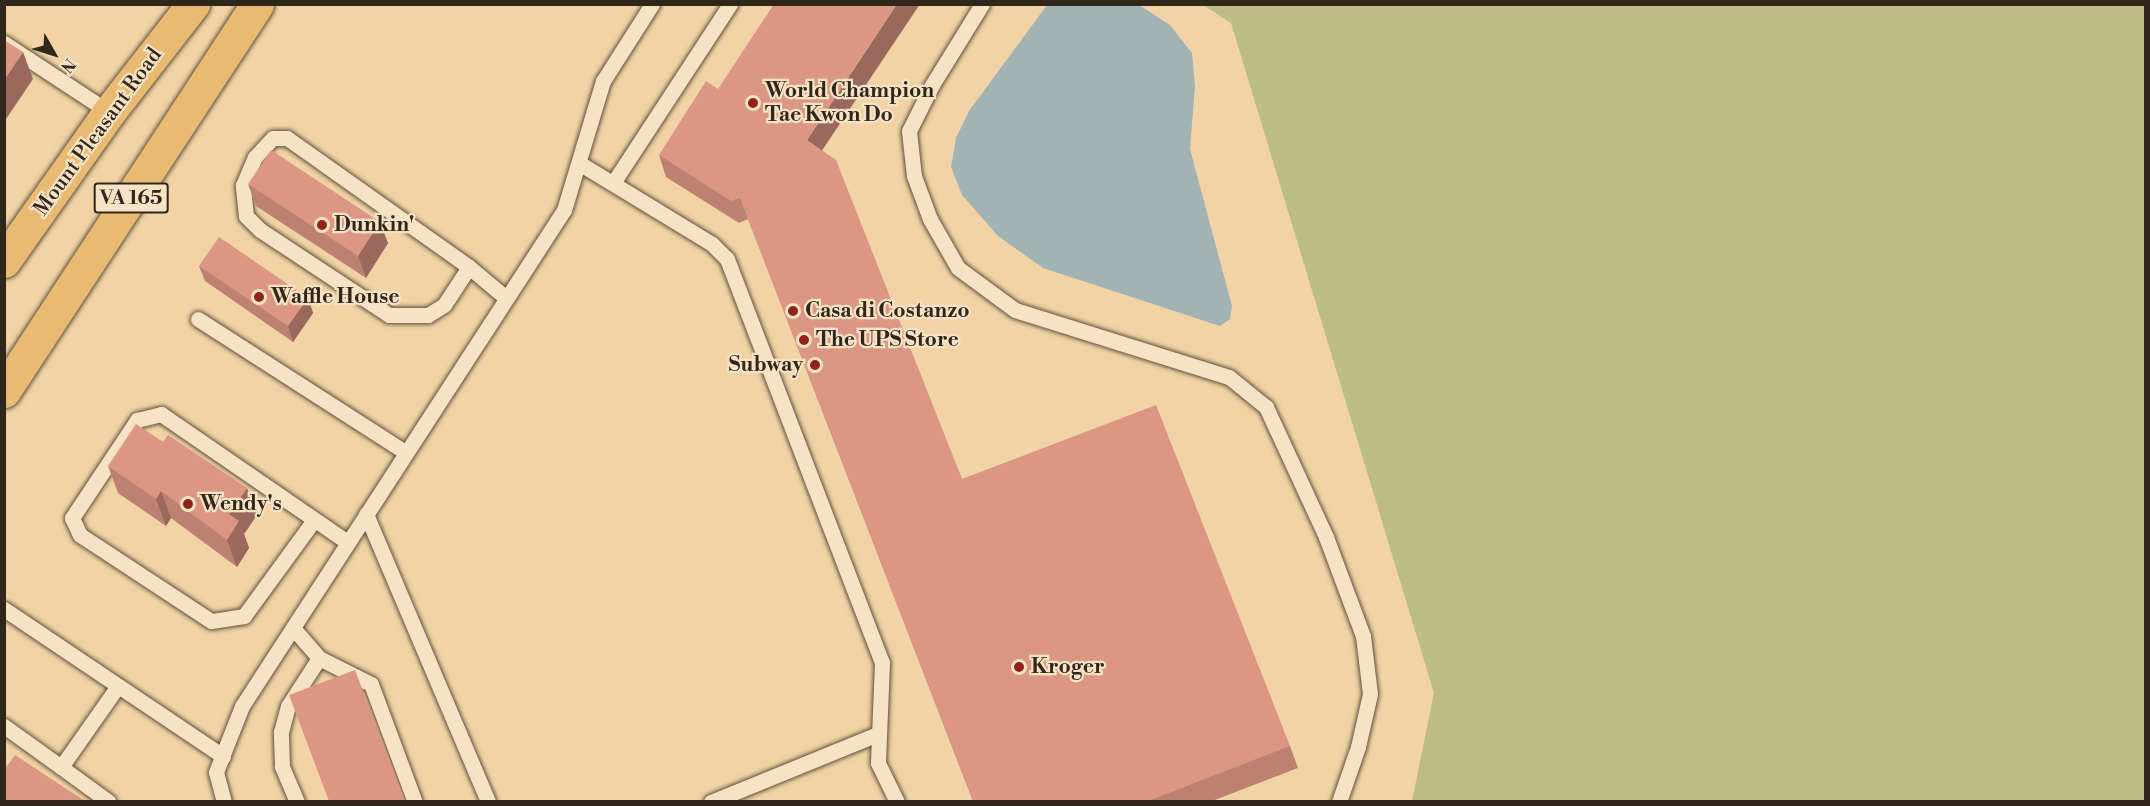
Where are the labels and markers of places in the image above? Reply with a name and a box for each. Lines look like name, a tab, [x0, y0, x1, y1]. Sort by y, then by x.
place label: World Champion Tae Kwon Do	[765, 78, 934, 128]
marker: World Champion Tae Kwon Do	[746, 96, 760, 110]
place label: Dunkin'	[334, 212, 414, 238]
marker: Dunkin'	[315, 218, 329, 232]
place label: Waffle House	[271, 284, 399, 310]
marker: Waffle House	[252, 290, 266, 304]
place label: Casa di Costanzo	[805, 298, 970, 324]
marker: Casa di Costanzo	[786, 304, 800, 318]
place label: The UPS Store	[816, 327, 959, 353]
marker: The UPS Store	[797, 333, 811, 347]
place label: Subway	[729, 352, 803, 378]
marker: Subway	[808, 358, 822, 372]
place label: Wendy's	[200, 491, 282, 517]
marker: Wendy's	[181, 497, 195, 511]
place label: Kroger	[1031, 654, 1105, 680]
marker: Kroger	[1012, 660, 1026, 674]

